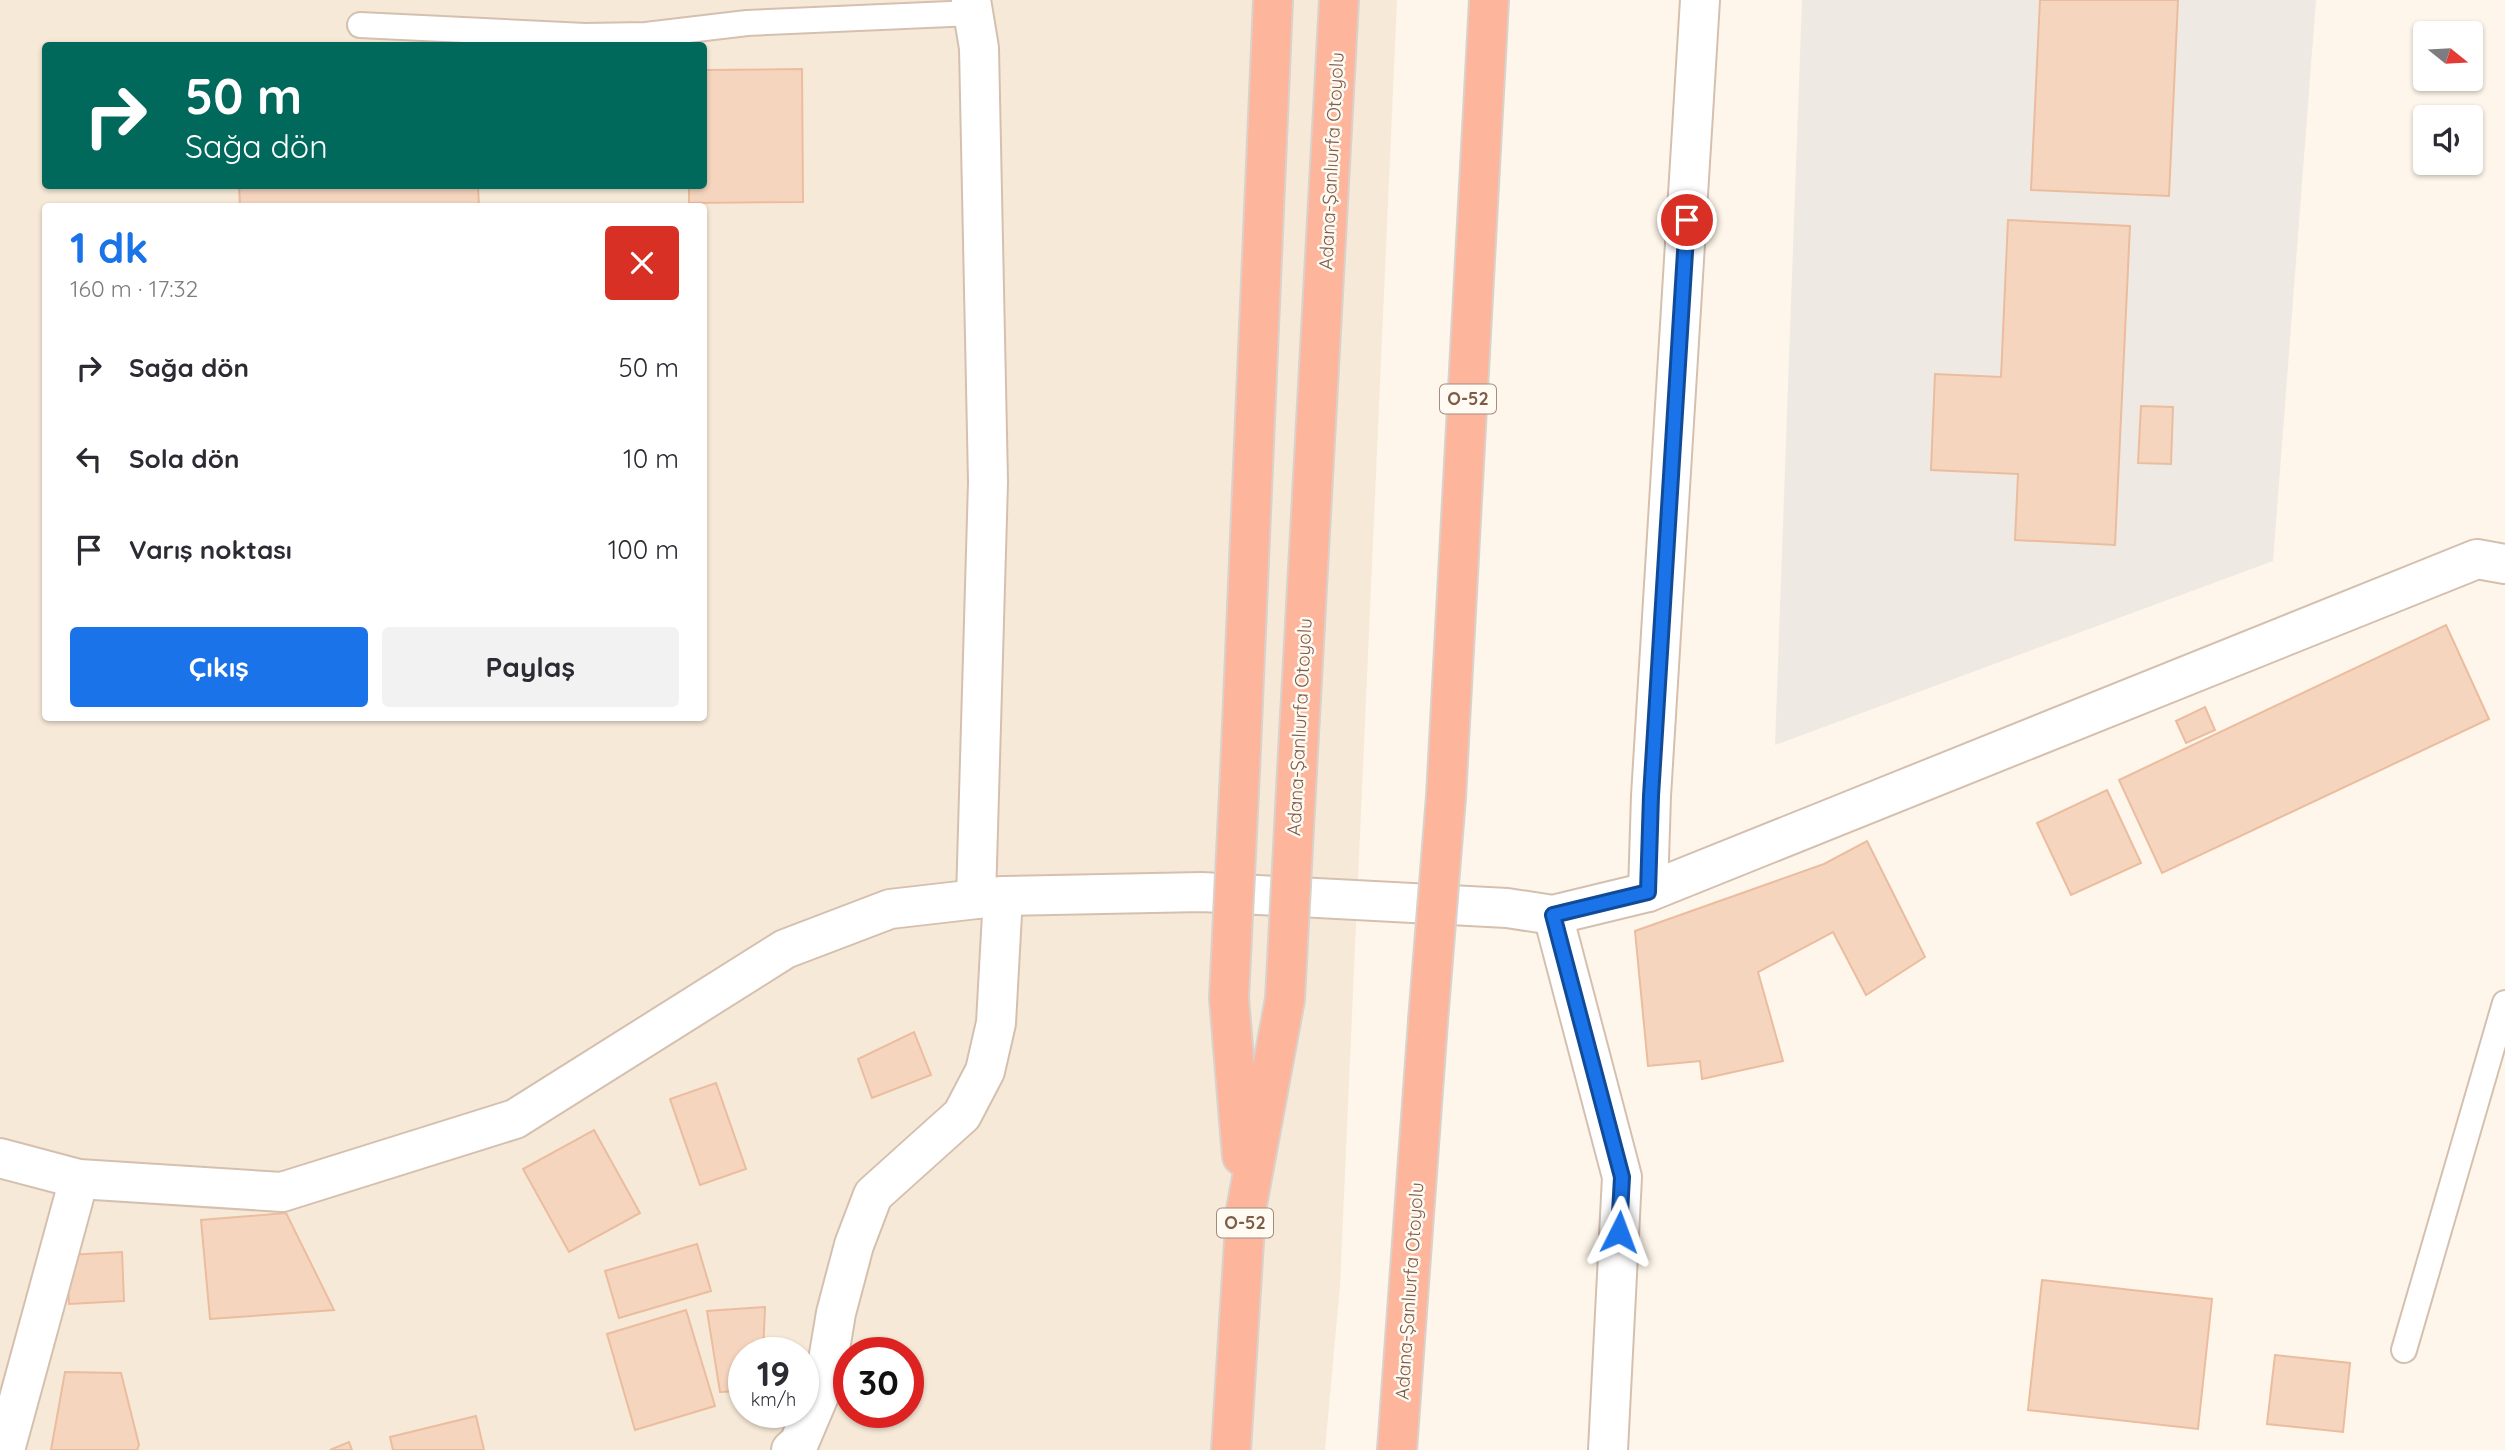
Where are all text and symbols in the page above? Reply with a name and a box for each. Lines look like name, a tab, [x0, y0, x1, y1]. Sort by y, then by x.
north arrow	[2413, 21, 2483, 91]
map controls	[2413, 21, 2483, 175]
street label: Adana-Şanlıurfa Otoyolu	[1313, 51, 1349, 271]
text: 50 m	[185, 65, 302, 126]
icon: right	[70, 70, 161, 161]
button: sound	[2413, 105, 2483, 175]
text: Sağa dön	[185, 126, 328, 166]
pin	[1657, 190, 1717, 250]
icon: arrive	[1668, 201, 1706, 239]
text: 1 dk	[70, 221, 148, 274]
button: close	[605, 226, 679, 300]
text: 160 m · 17:32	[70, 274, 198, 303]
icon: right	[70, 349, 108, 387]
text: Sağa dön	[129, 351, 249, 384]
text: 50 m	[619, 351, 679, 384]
road number: O-52	[1440, 384, 1496, 414]
icon: left	[70, 440, 108, 478]
text: Sola dön	[129, 442, 239, 475]
text: 10 m	[623, 442, 679, 475]
icon: arrive	[70, 531, 108, 569]
text: Varış noktası	[129, 533, 292, 566]
text: 100 m	[608, 533, 679, 566]
street label: Adana-Şanlıurfa Otoyolu	[1281, 617, 1317, 837]
button: Çıkış	[70, 627, 368, 707]
button: Paylaş	[382, 627, 679, 707]
street label: Adana-Şanlıurfa Otoyolu	[1389, 1181, 1429, 1401]
position arrow	[1582, 1195, 1656, 1269]
road number: O-52	[1217, 1208, 1273, 1238]
speed limit sign: 30	[833, 1337, 924, 1428]
text: 19	[757, 1351, 790, 1395]
text: km/h	[751, 1388, 796, 1411]

